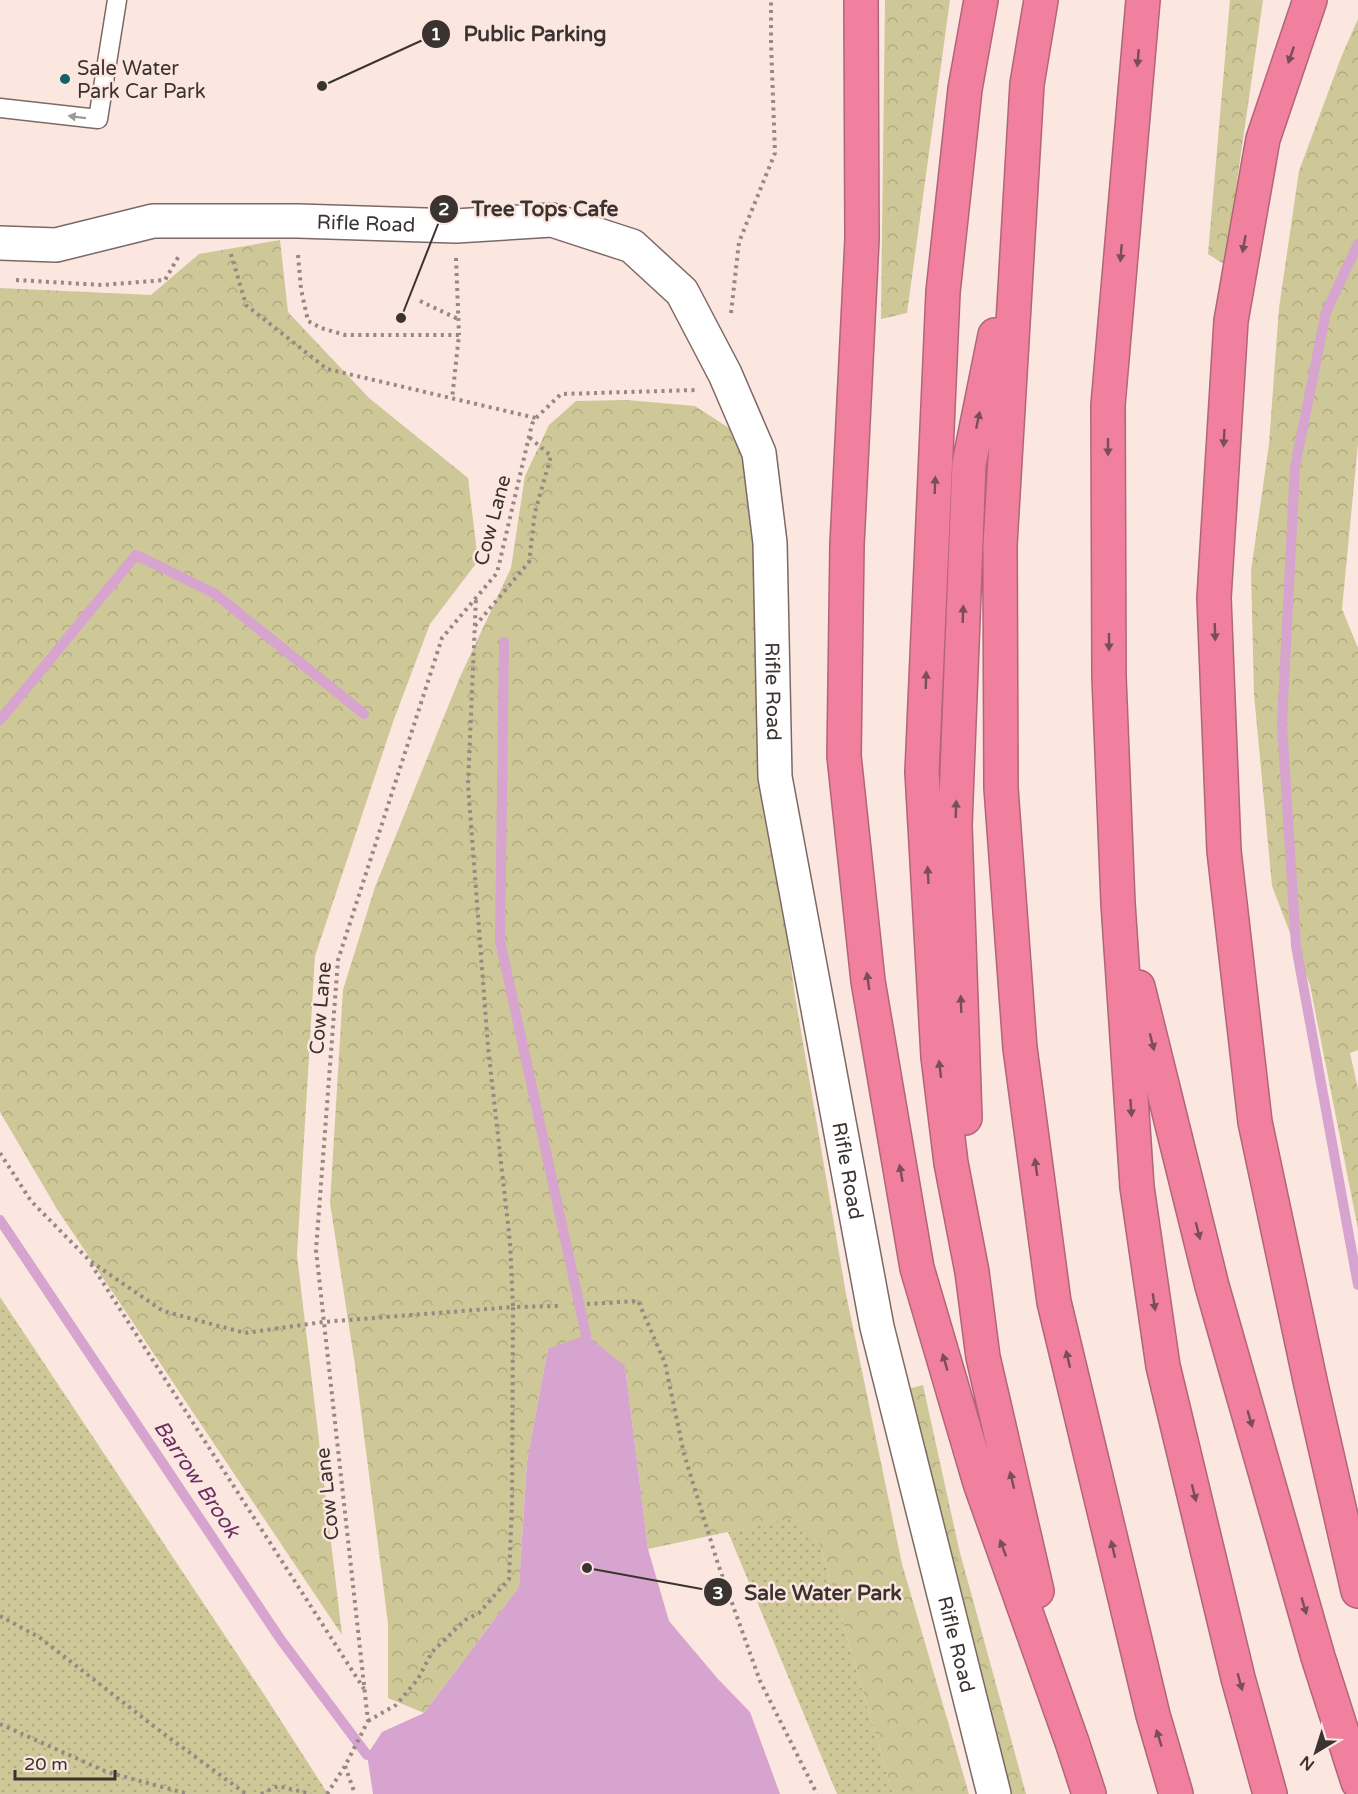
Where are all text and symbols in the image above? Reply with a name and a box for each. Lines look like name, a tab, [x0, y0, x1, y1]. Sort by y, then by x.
callout: Public Parking	[421, 14, 619, 53]
text: Public Parking	[463, 22, 607, 47]
text: 1	[430, 23, 442, 45]
one-way arrow	[1286, 46, 1296, 64]
one-way arrow	[1133, 49, 1143, 68]
place label: Sale Water Park Car Park	[77, 57, 206, 104]
marker: Sale Water Park Car Park	[58, 72, 72, 86]
one-way arrow	[67, 112, 86, 122]
callout: Tree Tops Cafe	[429, 189, 630, 228]
text: Tree Tops Cafe	[471, 197, 619, 222]
text: 2	[438, 198, 450, 220]
street label: Rifle Road	[316, 211, 416, 238]
one-way arrow	[1240, 235, 1249, 254]
one-way arrow	[1116, 243, 1126, 262]
one-way arrow	[974, 410, 983, 429]
one-way arrow	[1219, 428, 1228, 447]
one-way arrow	[1103, 437, 1113, 456]
street label: Cow Lane	[469, 472, 517, 568]
one-way arrow	[930, 476, 939, 495]
one-way arrow	[959, 605, 968, 624]
one-way arrow	[1211, 623, 1220, 642]
one-way arrow	[1104, 632, 1114, 651]
street label: Rifle Road	[759, 642, 785, 741]
one-way arrow	[922, 671, 931, 690]
one-way arrow	[951, 800, 961, 819]
one-way arrow	[923, 865, 933, 884]
street label: Cow Lane	[305, 961, 337, 1055]
one-way arrow	[864, 971, 873, 990]
one-way arrow	[956, 994, 966, 1013]
one-way arrow	[1148, 1033, 1157, 1051]
one-way arrow	[935, 1060, 944, 1079]
one-way arrow	[1127, 1099, 1136, 1118]
street label: Rifle Road	[826, 1120, 868, 1222]
one-way arrow	[1031, 1157, 1040, 1176]
one-way arrow	[896, 1163, 905, 1182]
one-way arrow	[1194, 1222, 1204, 1240]
one-way arrow	[1149, 1293, 1158, 1312]
one-way arrow	[1062, 1350, 1072, 1368]
one-way arrow	[940, 1353, 949, 1371]
one-way arrow	[1246, 1410, 1255, 1428]
water label: Barrow Brook	[148, 1416, 246, 1544]
street label: Cow Lane	[311, 1446, 345, 1541]
one-way arrow	[1006, 1471, 1016, 1490]
one-way arrow	[1189, 1483, 1199, 1502]
one-way arrow	[998, 1539, 1008, 1557]
one-way arrow	[1107, 1539, 1117, 1558]
callout: Sale Water Park	[703, 1573, 914, 1612]
text: Sale Water Park	[744, 1581, 902, 1606]
text: 3	[712, 1582, 724, 1604]
street label: Rifle Road	[932, 1594, 979, 1695]
one-way arrow	[1300, 1598, 1309, 1616]
one-way arrow	[1235, 1673, 1245, 1691]
north arrow	[1286, 1722, 1346, 1782]
one-way arrow	[1154, 1729, 1163, 1747]
scale bar	[15, 1743, 116, 1781]
text: N	[1296, 1751, 1319, 1775]
text: 20 m	[24, 1753, 68, 1775]

